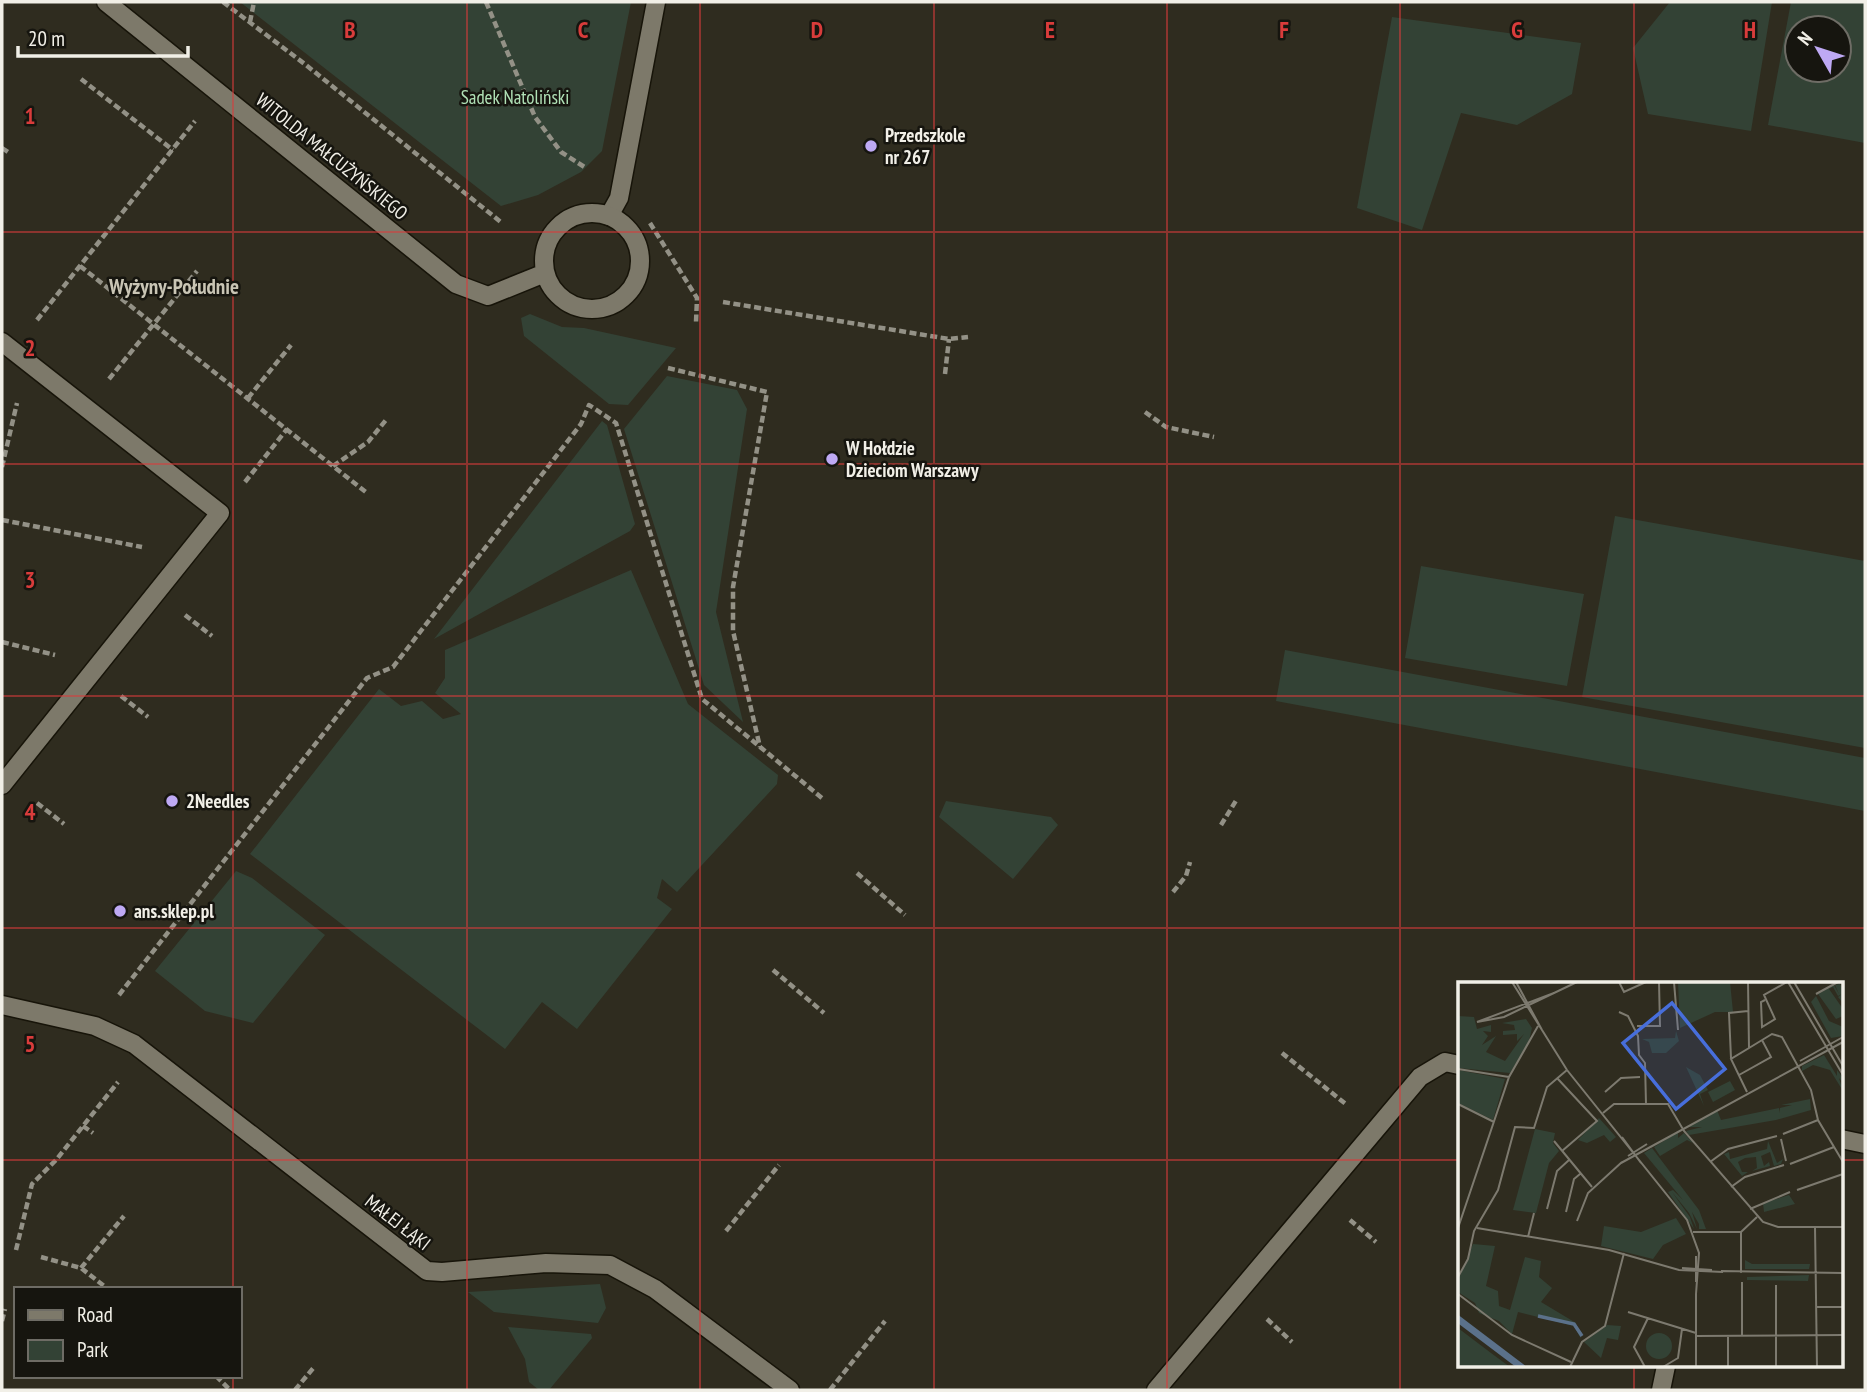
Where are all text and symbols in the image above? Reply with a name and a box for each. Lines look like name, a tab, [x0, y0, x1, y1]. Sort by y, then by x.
scale bar	[18, 14, 187, 58]
north arrow	[1783, 14, 1853, 84]
text: B	[344, 15, 356, 44]
text: C	[578, 15, 589, 44]
text: D	[811, 15, 823, 44]
text: E	[1045, 15, 1055, 44]
text: F	[1279, 15, 1289, 44]
text: G	[1511, 15, 1523, 44]
text: H	[1744, 15, 1756, 44]
text: 20 m	[28, 25, 65, 52]
text: N	[1792, 27, 1817, 50]
park label: Sadek Natoliński	[461, 85, 569, 109]
street label: WITOLDA MAŁCUŻYŃSKIEGO	[251, 87, 413, 225]
text: 1	[25, 101, 36, 130]
place label: Przedszkole nr 267	[885, 123, 966, 169]
marker: Przedszkole nr 267	[863, 138, 879, 154]
district label: Wyżyny-Południe	[108, 273, 239, 300]
text: 2	[25, 333, 36, 362]
place label: W Hołdzie Dzieciom Warszawy	[845, 436, 979, 482]
marker: W Hołdzie Dzieciom Warszawy	[824, 451, 840, 467]
text: 3	[25, 565, 36, 594]
place label: 2Needles	[186, 789, 250, 813]
marker: 2Needles	[164, 793, 180, 809]
text: 4	[25, 797, 36, 826]
place label: ans.sklep.pl	[134, 899, 214, 923]
marker: ans.sklep.pl	[112, 903, 128, 919]
inset map	[1458, 982, 1842, 1368]
text: 5	[25, 1029, 36, 1058]
street label: MAŁEJ ŁĄKI	[360, 1189, 436, 1255]
legend	[14, 1287, 242, 1378]
text: Road	[77, 1301, 113, 1328]
text: Park	[77, 1336, 108, 1363]

